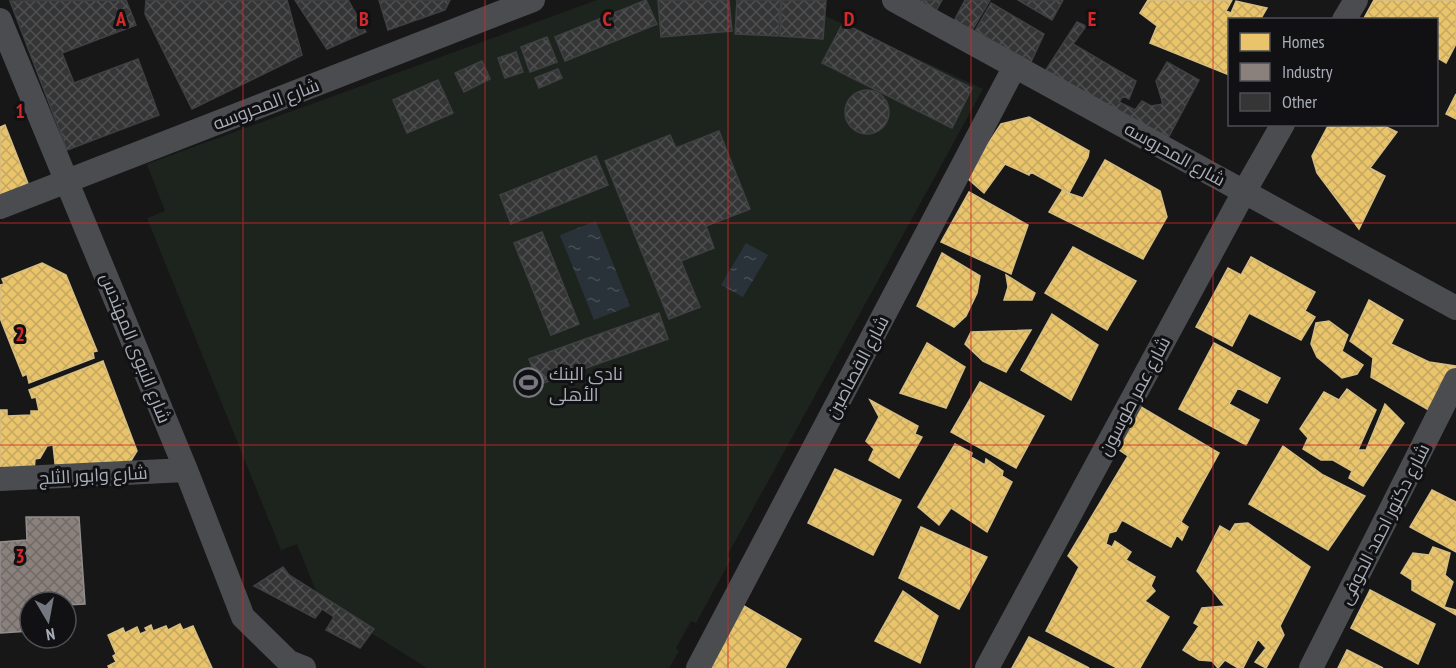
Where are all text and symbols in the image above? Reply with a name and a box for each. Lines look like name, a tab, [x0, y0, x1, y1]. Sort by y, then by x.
text: A	[115, 6, 127, 32]
text: B	[359, 6, 369, 32]
text: C	[602, 6, 612, 32]
text: D	[844, 6, 855, 32]
text: E	[1088, 6, 1096, 32]
legend	[1228, 18, 1438, 126]
text: Homes	[1282, 30, 1325, 53]
text: Industry	[1282, 60, 1333, 83]
street label: شارع المحروسه	[210, 73, 323, 136]
text: Other	[1282, 90, 1317, 113]
text: 1	[15, 98, 25, 124]
street label: شارع المحروسه	[1120, 117, 1230, 192]
street label: شارع النبوى المهندس	[94, 270, 177, 427]
street label: شارع القصاصين	[820, 312, 895, 423]
text: 2	[15, 321, 25, 347]
street label: شارع عمر طوسون	[1093, 332, 1176, 460]
place label: نادى البنك الأهلى	[549, 362, 623, 406]
sports icon: نادى البنك الأهلى	[512, 367, 544, 399]
street label: شارع دكتور احمد الحوفى	[1333, 440, 1435, 609]
street label: شارع وابور الثلج	[38, 461, 148, 490]
text: 3	[15, 543, 25, 569]
north arrow	[18, 590, 78, 650]
text: N	[45, 624, 57, 645]

